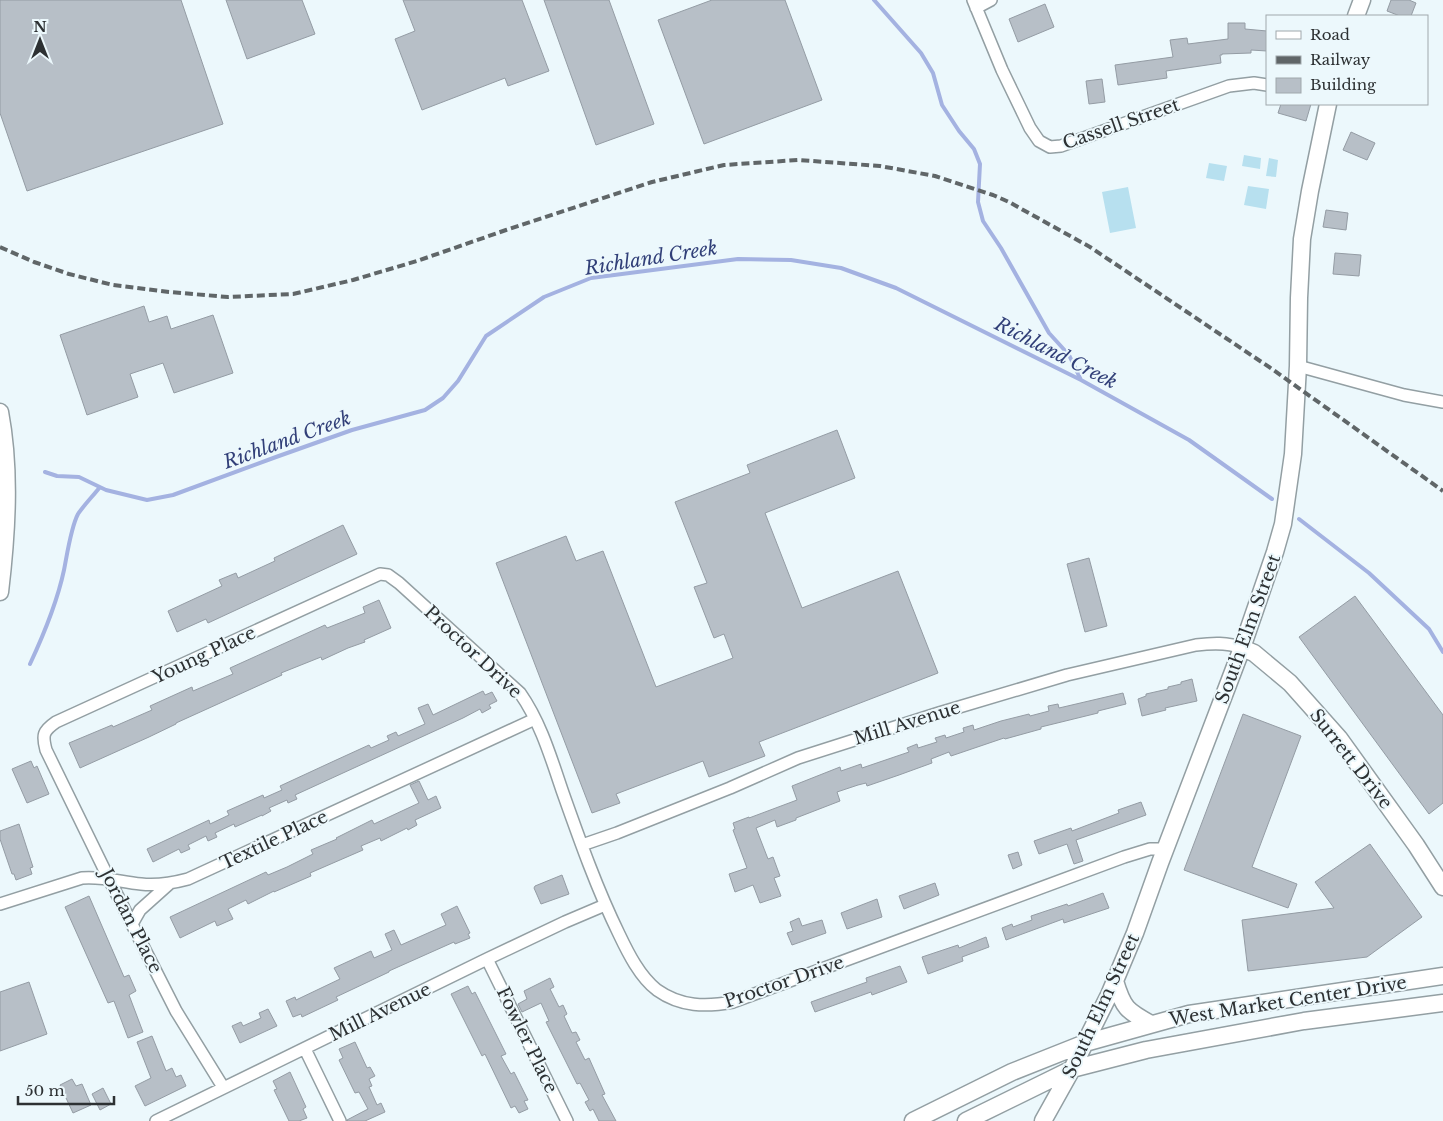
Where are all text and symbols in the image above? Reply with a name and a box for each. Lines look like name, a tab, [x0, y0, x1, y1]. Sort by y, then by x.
north arrow	[15, 15, 65, 65]
legend	[1266, 15, 1428, 105]
text: N	[33, 18, 47, 36]
text: Road	[1310, 25, 1350, 44]
text: Railway	[1310, 50, 1371, 69]
text: Building	[1310, 75, 1377, 94]
street label: Cassell Street	[1060, 94, 1182, 154]
water label: Richland Creek	[582, 236, 719, 280]
water label: Richland Creek	[990, 312, 1121, 394]
water label: Richland Creek	[219, 406, 354, 474]
street label: South Elm Street	[1211, 551, 1285, 707]
street label: Proctor Drive	[420, 601, 526, 703]
street label: Young Place	[148, 621, 259, 689]
street label: Mill Avenue	[851, 696, 963, 750]
street label: Surrett Drive	[1305, 704, 1397, 814]
street label: Textile Place	[217, 805, 331, 875]
street label: Jordan Place	[94, 863, 167, 977]
street label: South Elm Street	[1058, 930, 1144, 1082]
street label: Proctor Drive	[721, 951, 847, 1013]
street label: West Market Center Drive	[1167, 971, 1408, 1031]
street label: Mill Avenue	[326, 978, 434, 1046]
street label: Fowler Place	[492, 983, 562, 1097]
scale bar	[18, 1074, 114, 1106]
text: 50 m	[25, 1081, 65, 1100]

